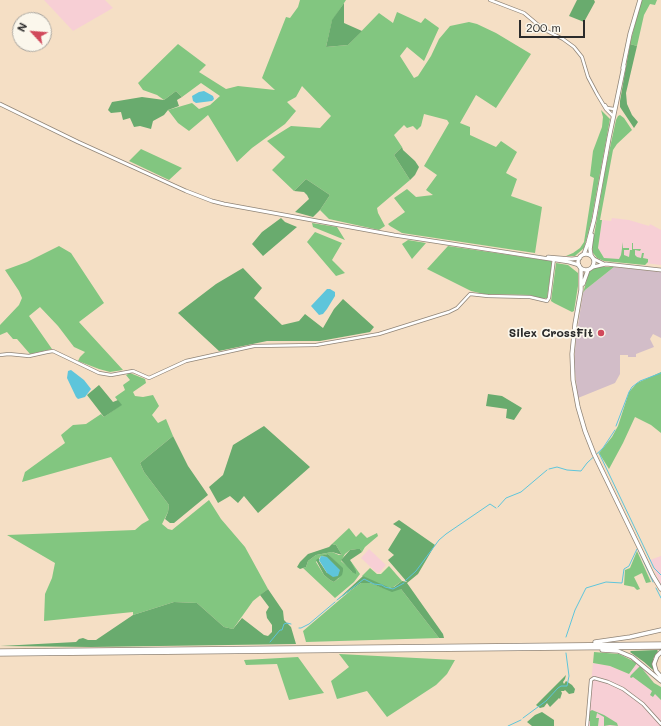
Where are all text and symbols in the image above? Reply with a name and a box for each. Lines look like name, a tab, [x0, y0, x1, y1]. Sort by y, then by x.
north arrow	[12, 12, 52, 52]
scale bar	[521, 12, 587, 38]
text: 200 m	[526, 19, 561, 35]
text: N	[13, 20, 30, 34]
place label: Silex CrossFit	[509, 326, 593, 340]
marker: Silex CrossFit	[596, 328, 606, 338]

